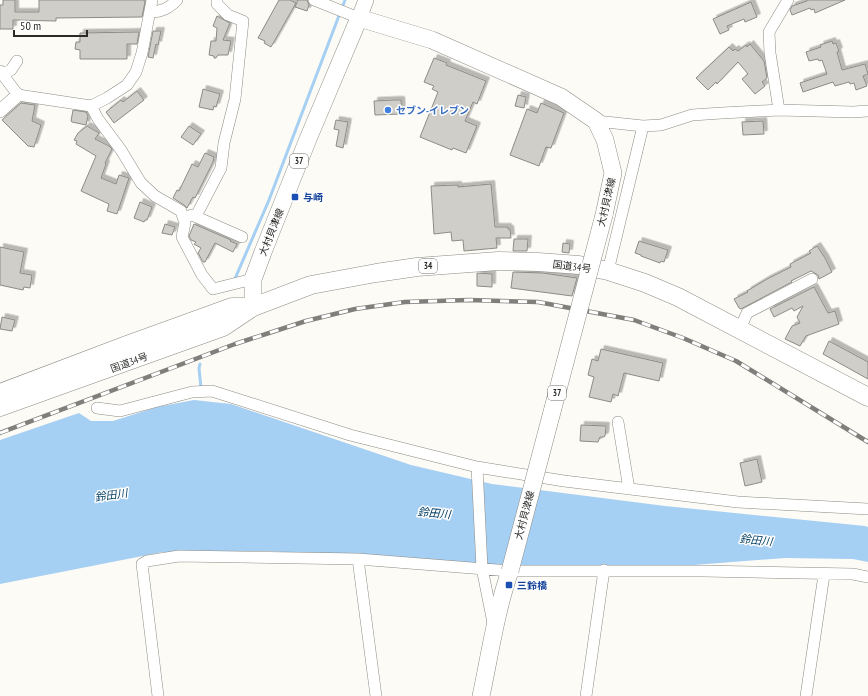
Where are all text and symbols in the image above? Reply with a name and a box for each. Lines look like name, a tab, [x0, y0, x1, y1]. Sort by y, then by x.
scale bar	[14, 12, 87, 38]
text: 50 m	[20, 18, 41, 33]
place label: セブン-イレブン	[396, 104, 469, 117]
marker: セブン-イレブン	[383, 105, 393, 115]
road number: 37	[290, 154, 308, 168]
street label: 大村貝津線	[595, 176, 618, 228]
place label: 与崎	[303, 191, 323, 204]
marker: 与崎	[290, 192, 300, 202]
street label: 大村貝津線	[256, 207, 287, 258]
street label: 国道34号	[552, 258, 592, 275]
road number: 34	[419, 259, 437, 273]
street label: 国道34号	[109, 350, 150, 375]
road number: 37	[548, 386, 566, 400]
water label: 鈴田川	[94, 486, 129, 504]
street label: 大村貝津線	[512, 489, 537, 541]
water label: 鈴田川	[417, 505, 452, 521]
water label: 鈴田川	[739, 531, 774, 549]
place label: 三鈴橋	[517, 579, 547, 592]
marker: 三鈴橋	[504, 580, 514, 590]

